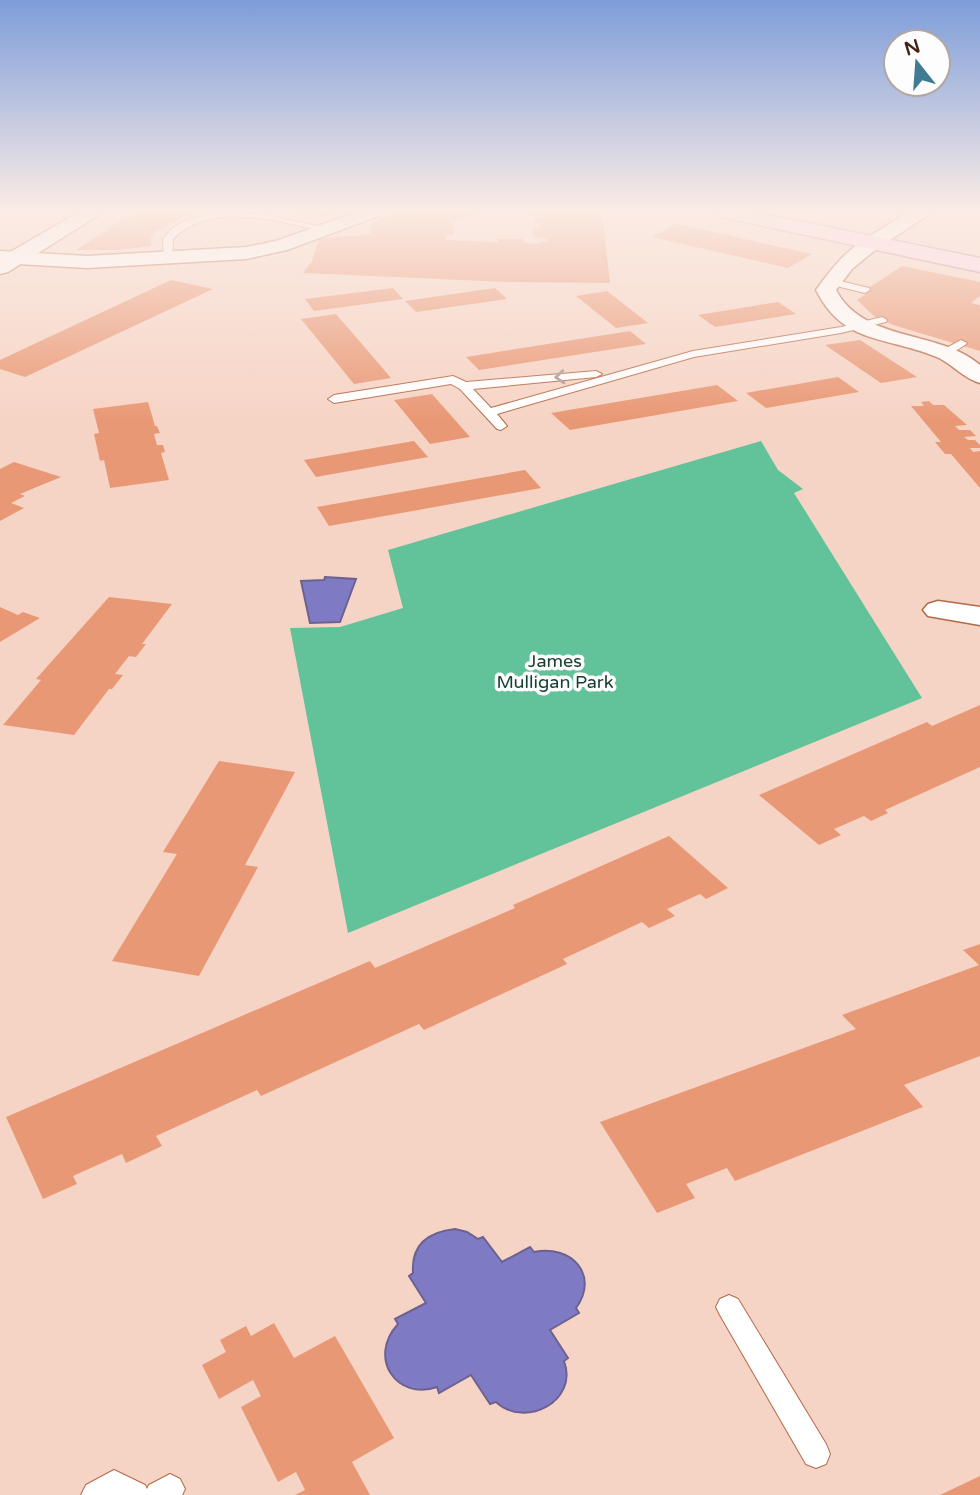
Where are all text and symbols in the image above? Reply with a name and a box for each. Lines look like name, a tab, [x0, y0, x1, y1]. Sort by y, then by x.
north arrow	[882, 28, 952, 98]
text: N	[902, 35, 923, 60]
one-way arrow	[554, 369, 565, 384]
park label: James Mulligan Park	[496, 650, 614, 693]

